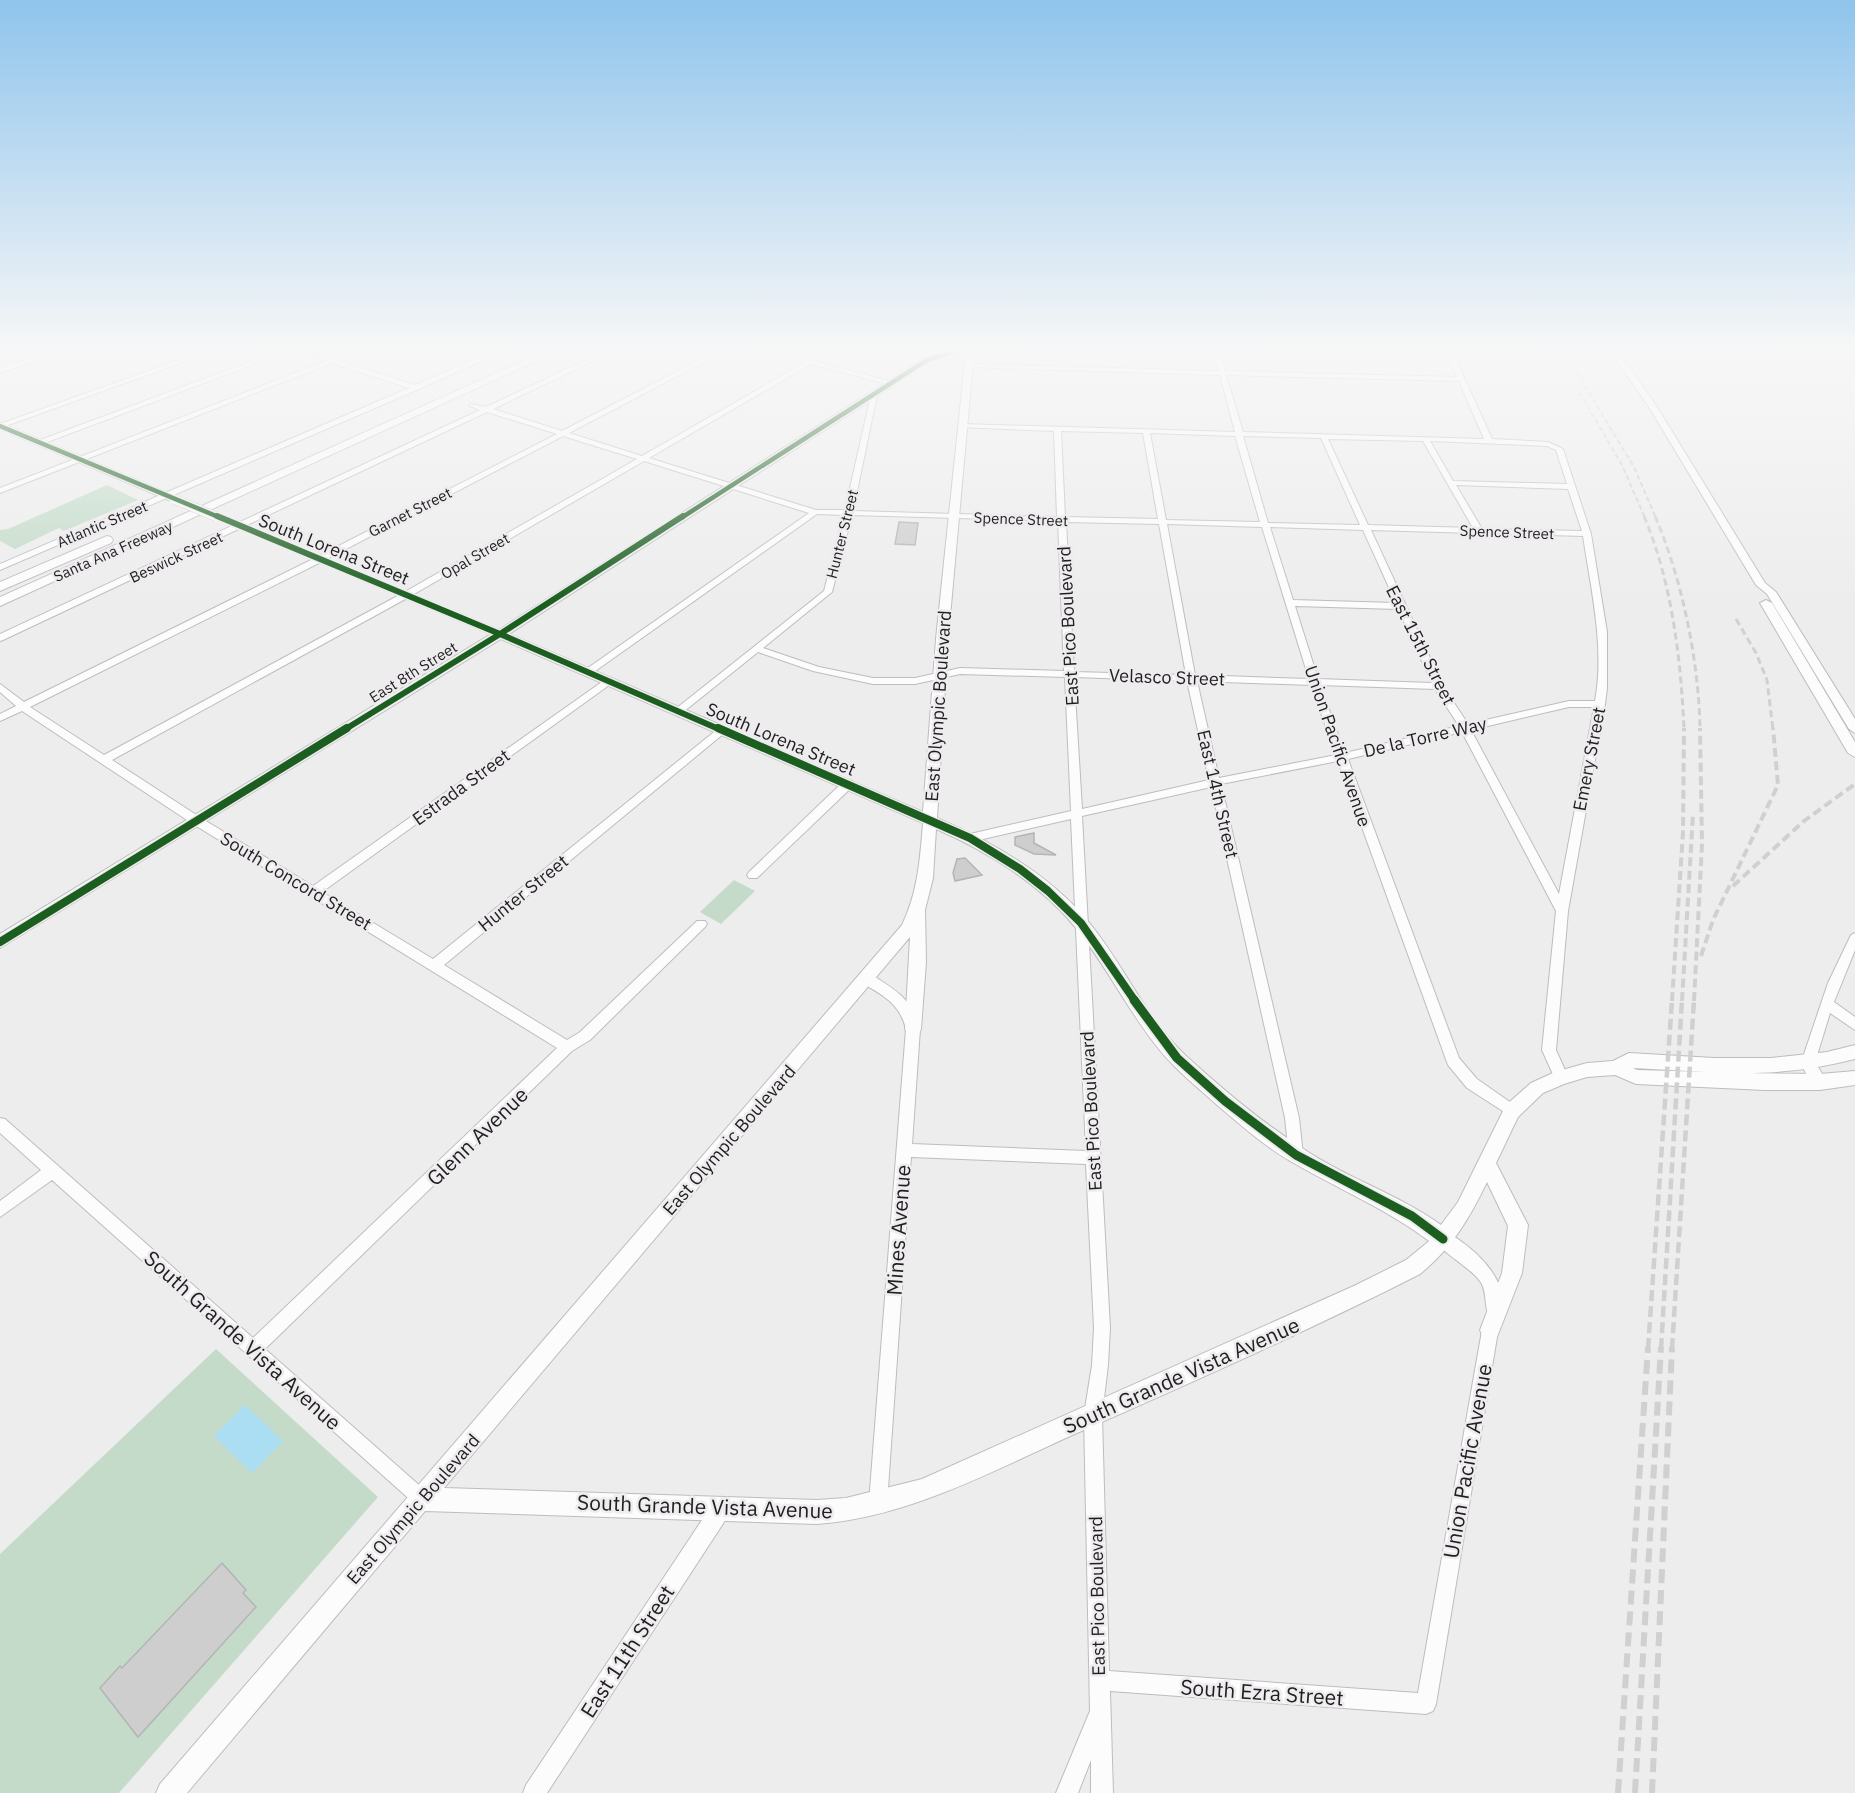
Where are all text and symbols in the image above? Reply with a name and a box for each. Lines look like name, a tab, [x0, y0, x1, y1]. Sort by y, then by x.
street label: Garnet Street	[365, 483, 455, 541]
street label: Hunter Street	[822, 487, 862, 581]
street label: Atlantic Street	[54, 496, 150, 552]
street label: South Lorena Street	[255, 508, 413, 590]
street label: Spence Street	[973, 508, 1069, 530]
street label: Santa Ana Freeway	[50, 516, 176, 586]
street label: Spence Street	[1459, 521, 1555, 543]
street label: Beswick Street	[126, 527, 226, 587]
street label: Opal Street	[437, 529, 513, 583]
street label: East Pico Boulevard	[1052, 546, 1084, 706]
street label: East 15th Street	[1381, 581, 1461, 709]
street label: East Olympic Boulevard	[920, 610, 956, 802]
street label: East 8th Street	[365, 637, 461, 707]
street label: Union Pacific Avenue	[1300, 662, 1376, 830]
street label: Velasco Street	[1109, 663, 1225, 691]
street label: South Lorena Street	[703, 697, 859, 781]
street label: Emery Street	[1568, 705, 1610, 813]
street label: De la Torre Way	[1361, 712, 1489, 762]
street label: East 14th Street	[1192, 728, 1244, 860]
street label: Estrada Street	[408, 744, 514, 830]
street label: South Concord Street	[216, 827, 376, 935]
street label: Hunter Street	[473, 850, 573, 936]
street label: East Pico Boulevard	[1075, 1031, 1107, 1191]
street label: East Olympic Boulevard	[657, 1060, 801, 1220]
street label: Glenn Avenue	[420, 1081, 534, 1191]
street label: Mines Avenue	[879, 1164, 917, 1296]
street label: South Grande Vista Avenue	[139, 1244, 347, 1436]
street label: South Grande Vista Avenue	[1058, 1310, 1304, 1440]
street label: Union Pacific Avenue	[1436, 1361, 1498, 1561]
street label: East Olympic Boulevard	[341, 1429, 485, 1589]
street label: South Grande Vista Avenue	[577, 1488, 833, 1524]
street label: East Pico Boulevard	[1084, 1516, 1110, 1676]
street label: East 11th Street	[574, 1579, 680, 1723]
street label: South Ezra Street	[1179, 1672, 1345, 1712]

